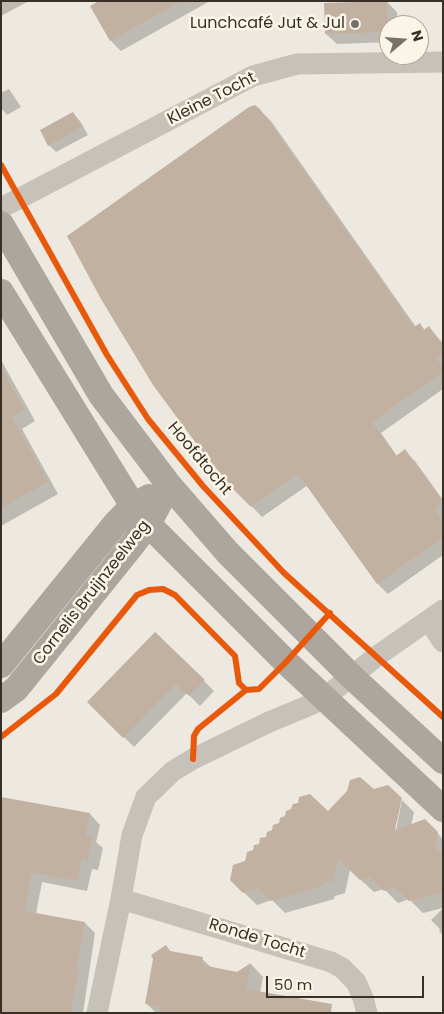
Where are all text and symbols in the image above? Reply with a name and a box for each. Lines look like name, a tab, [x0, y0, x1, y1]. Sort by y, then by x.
place label: Lunchcafé Jut & Jul	[190, 14, 345, 34]
north arrow	[379, 15, 429, 65]
marker: Lunchcafé Jut & Jul	[349, 18, 361, 30]
text: N	[406, 28, 428, 44]
street label: Kleine Tocht	[165, 69, 259, 129]
street label: Hoofdtocht	[163, 419, 235, 499]
street label: Cornelis Bruijnzeelweg	[30, 517, 154, 669]
street label: Ronde Tocht	[206, 915, 308, 963]
scale bar	[269, 966, 426, 998]
text: 50 m	[274, 974, 312, 995]

